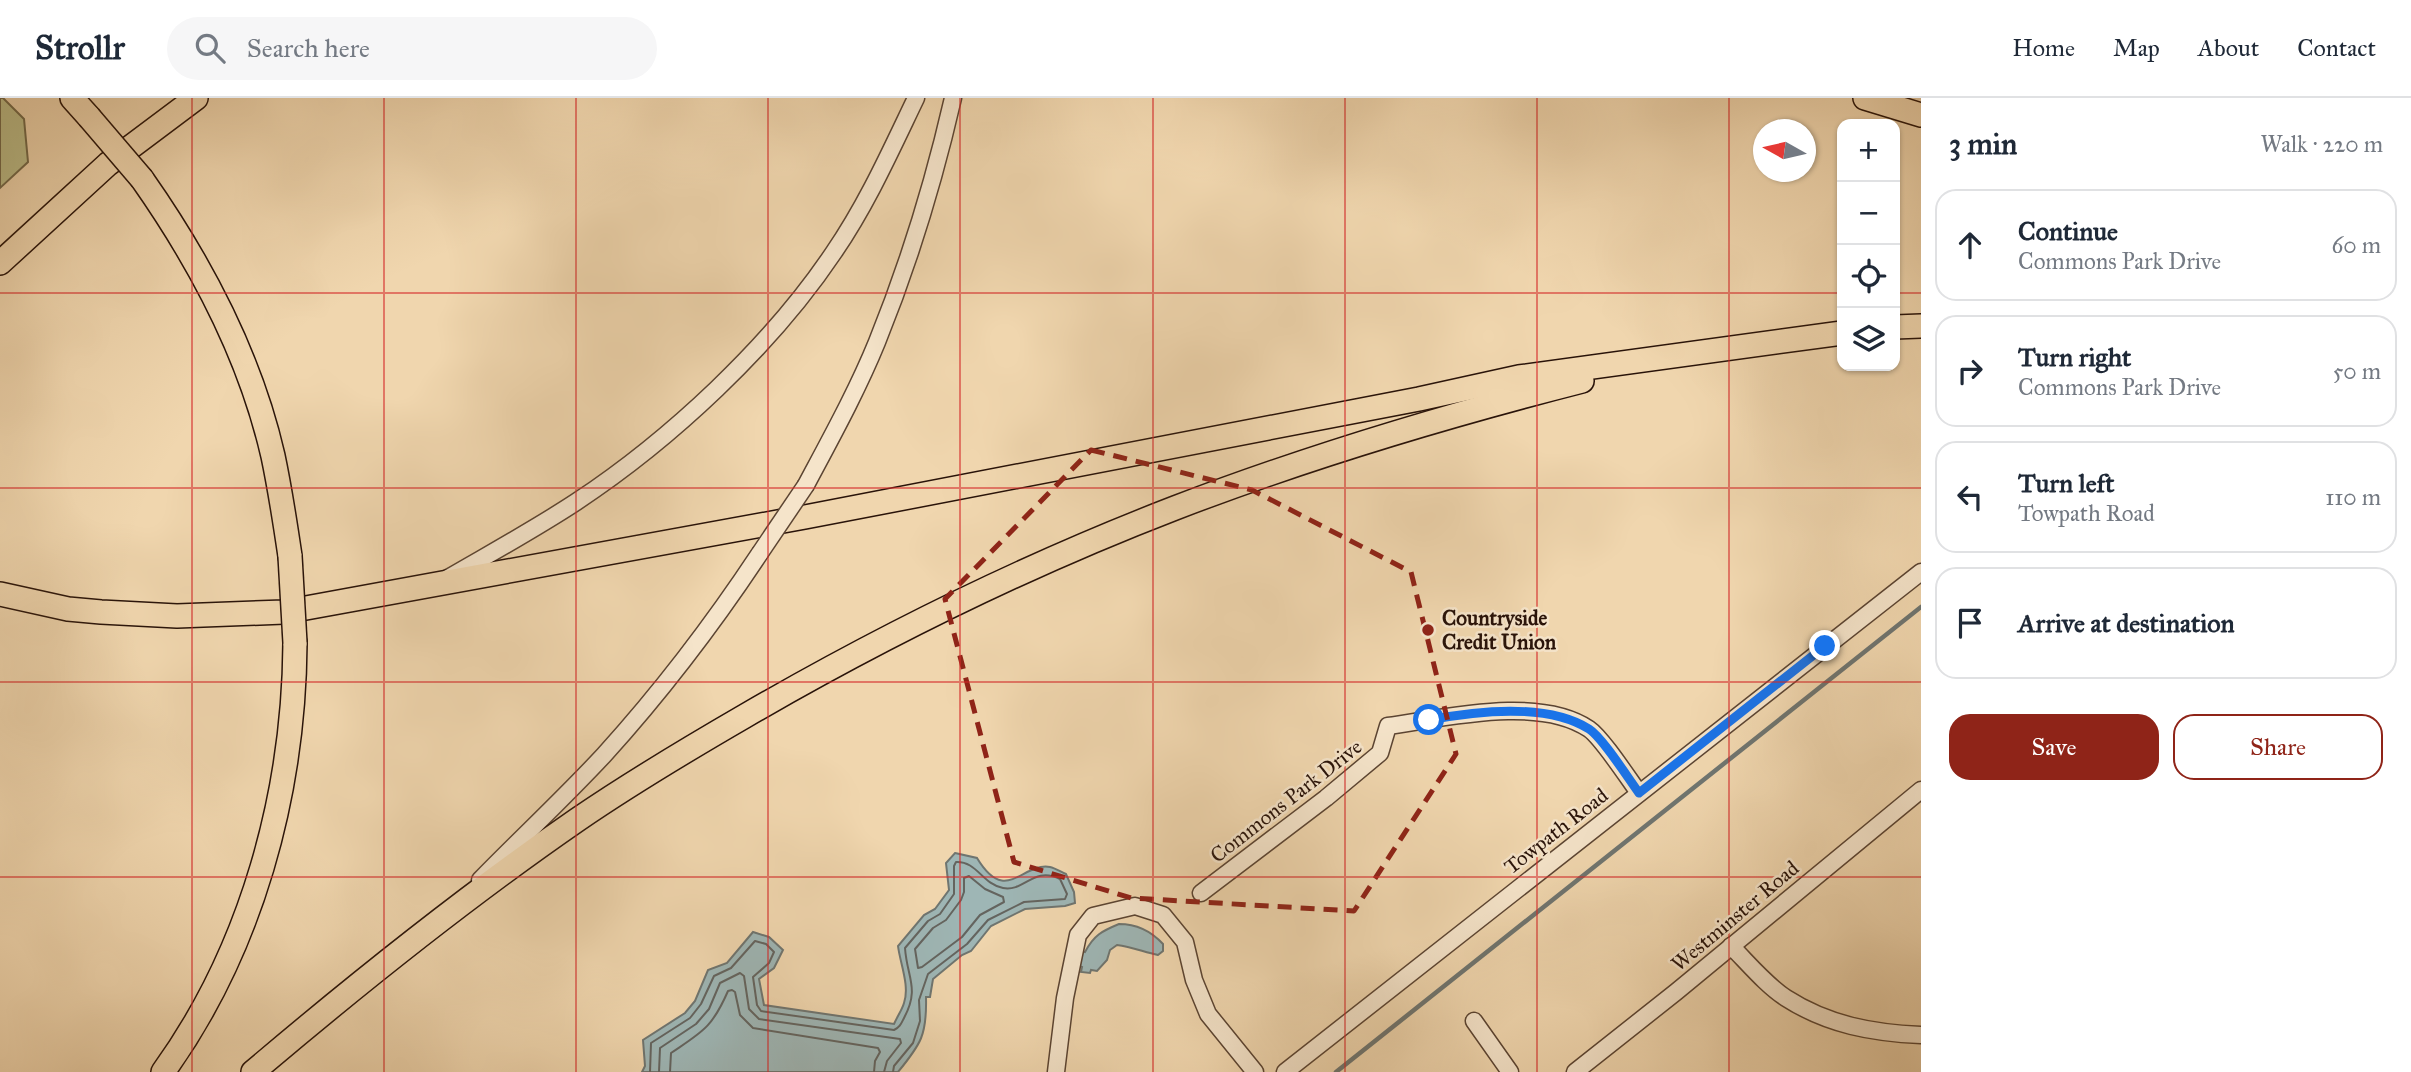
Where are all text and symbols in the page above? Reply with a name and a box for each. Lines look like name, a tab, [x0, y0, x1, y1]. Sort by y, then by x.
search box	[167, 17, 657, 80]
text: Strollr	[35, 28, 125, 68]
icon: search	[191, 29, 229, 67]
text: Search here	[247, 32, 370, 64]
text: Home	[2012, 33, 2075, 63]
text: Map	[2113, 33, 2160, 63]
text: About	[2198, 33, 2259, 63]
text: Contact	[2297, 33, 2376, 63]
north arrow	[1753, 119, 1816, 182]
map controls	[1837, 119, 1900, 371]
button: +	[1837, 119, 1900, 182]
text: 3 min	[1949, 126, 2017, 162]
text: Walk · 220 m	[2260, 130, 2383, 158]
button: −	[1837, 182, 1900, 245]
text: Continue	[2018, 215, 2118, 247]
icon: ahead	[1951, 226, 1989, 264]
text: 60 m	[2332, 231, 2381, 259]
button: locate	[1837, 245, 1900, 308]
text: Commons Park Drive	[2018, 247, 2221, 275]
button: layers	[1837, 308, 1900, 371]
text: Turn right	[2018, 341, 2131, 373]
icon: right	[1951, 352, 1989, 390]
text: 50 m	[2333, 357, 2381, 385]
text: Commons Park Drive	[2018, 373, 2221, 401]
text: Turn left	[2018, 467, 2114, 499]
icon: left	[1951, 478, 1989, 516]
text: 110 m	[2325, 483, 2381, 511]
text: Towpath Road	[2018, 499, 2155, 527]
icon: arrive	[1951, 604, 1989, 642]
place label: Countryside Credit Union	[1442, 605, 1557, 655]
text: Arrive at destination	[2018, 607, 2235, 639]
marker: Countryside Credit Union	[1420, 622, 1436, 638]
route end	[1809, 630, 1840, 661]
route start	[1413, 704, 1444, 735]
button: Save	[1949, 714, 2159, 780]
button: Share	[2173, 714, 2383, 780]
street label: Commons Park Drive	[1205, 733, 1367, 868]
street label: Towpath Road	[1499, 782, 1614, 880]
street label: Westminster Road	[1666, 855, 1804, 977]

